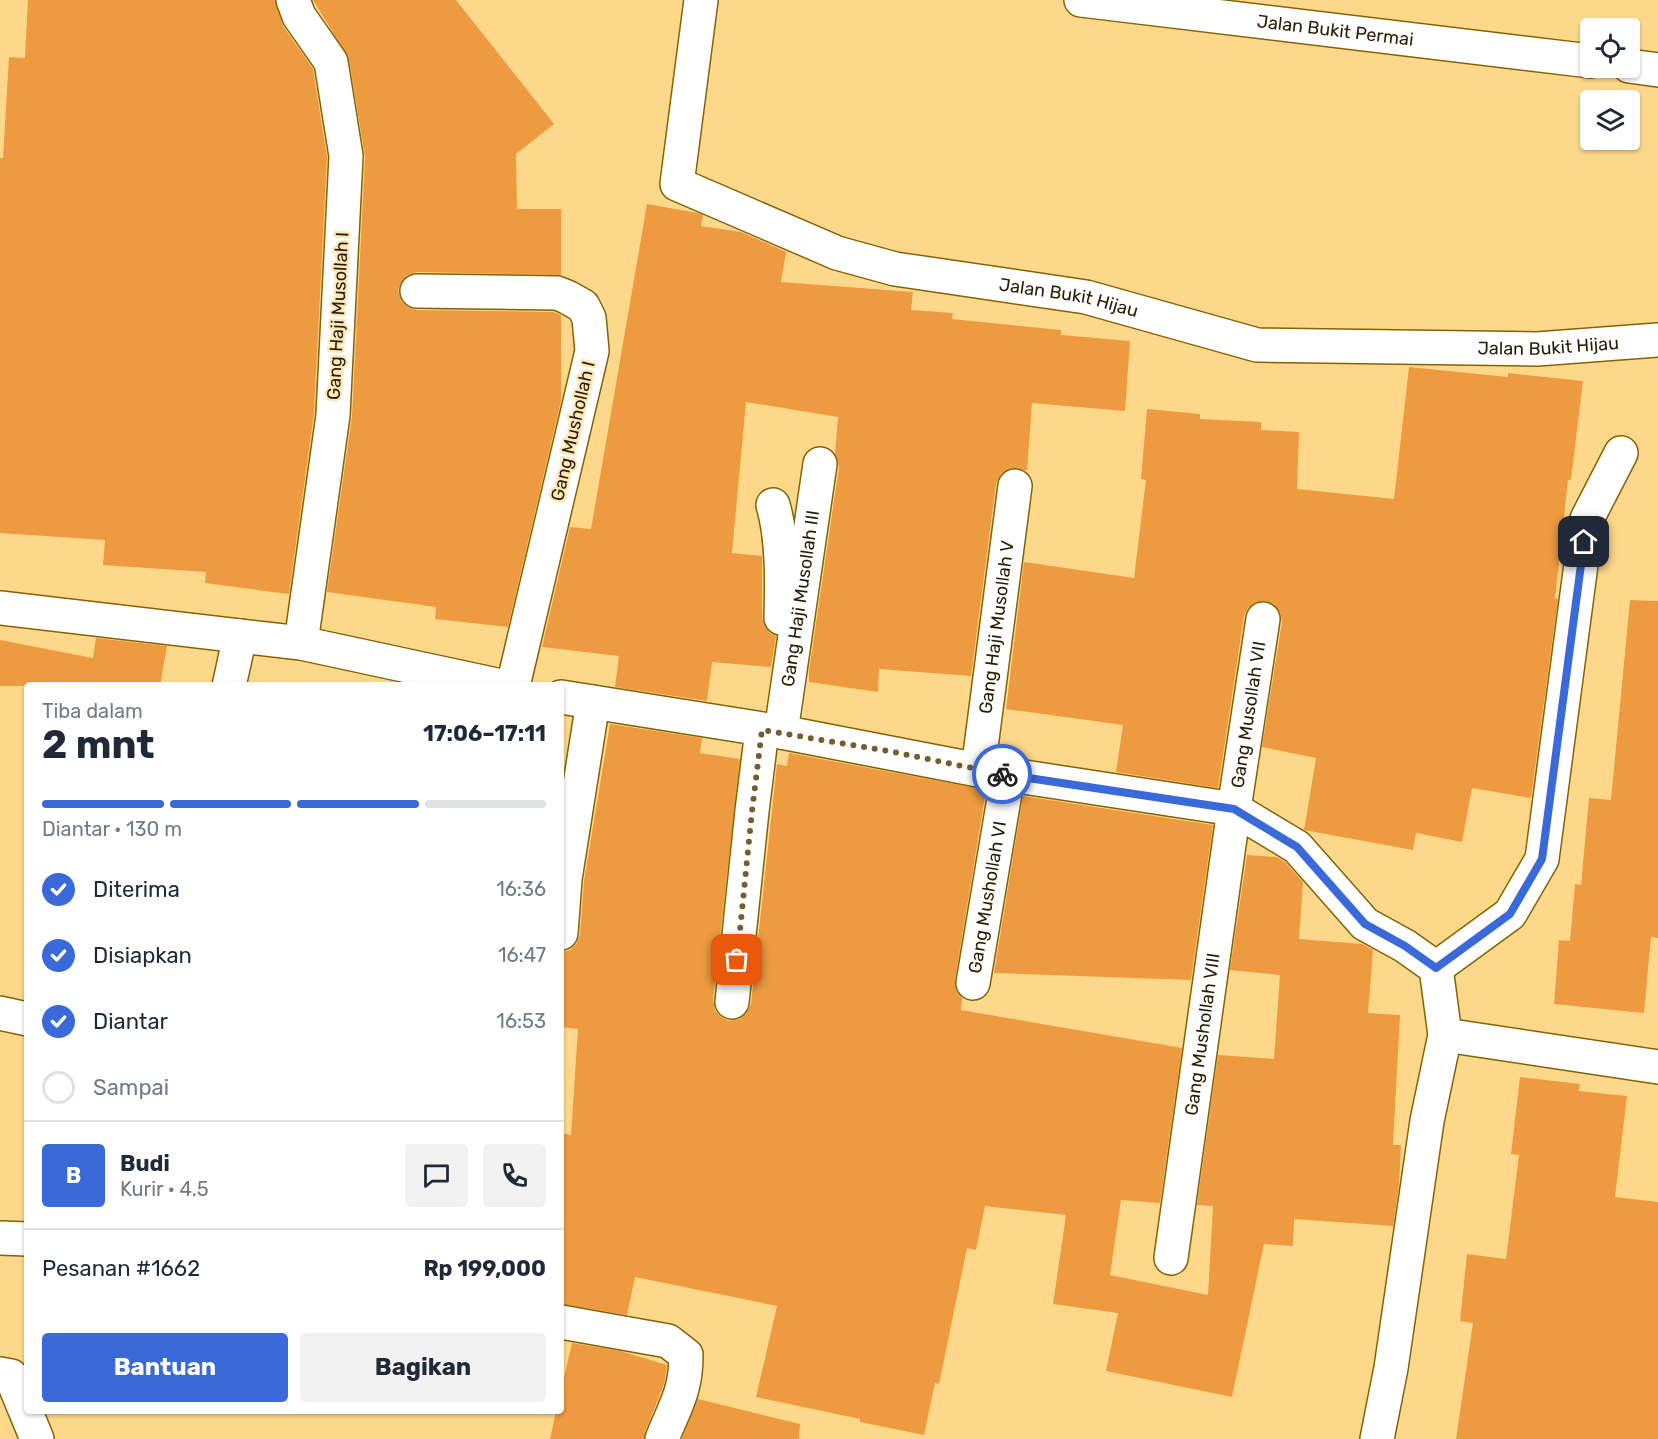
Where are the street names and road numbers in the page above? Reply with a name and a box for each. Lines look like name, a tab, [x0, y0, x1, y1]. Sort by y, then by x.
street label: Jalan Bukit Permai	[1256, 10, 1415, 51]
street label: Gang Haji Musollah I	[323, 231, 353, 401]
street label: Jalan Bukit Hijau	[998, 273, 1141, 322]
street label: Jalan Bukit Hijau	[1477, 332, 1620, 360]
street label: Gang Mushollah I	[546, 359, 600, 503]
street label: Gang Haji Musollah III	[777, 509, 824, 688]
street label: Gang Haji Musollah V	[974, 539, 1019, 715]
street label: Gang Musollah VII	[1226, 640, 1270, 789]
street label: Gang Mushollah VI	[964, 819, 1011, 975]
street label: Gang Mushollah VIII	[1180, 951, 1225, 1117]

